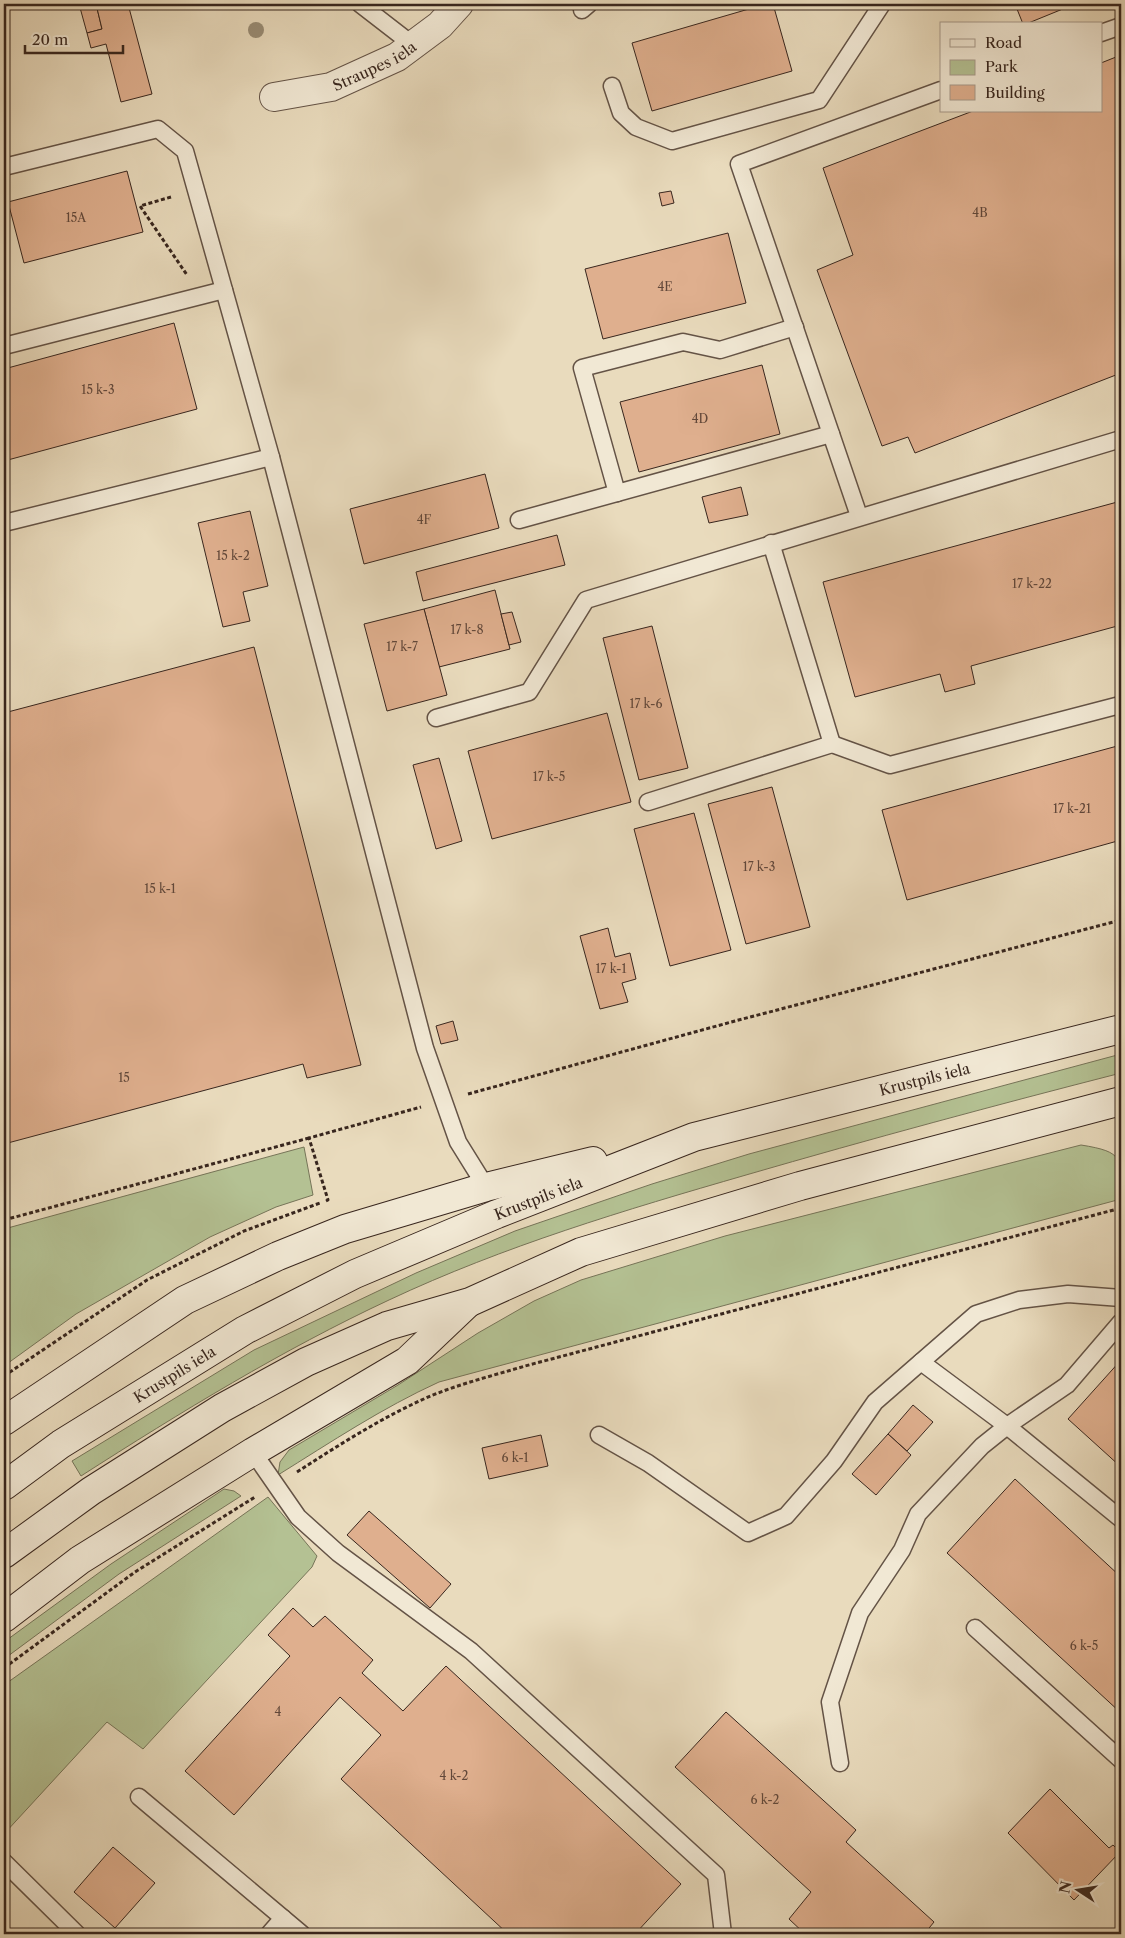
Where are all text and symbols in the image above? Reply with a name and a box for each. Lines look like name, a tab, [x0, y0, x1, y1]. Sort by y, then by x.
scale bar	[25, 22, 122, 54]
legend	[940, 22, 1102, 112]
text: 20 m	[32, 30, 68, 49]
text: Road	[985, 33, 1022, 52]
street label: Straupes iela	[329, 37, 420, 95]
text: Park	[985, 57, 1019, 76]
text: Building	[985, 83, 1045, 102]
house number: 4B	[972, 205, 988, 220]
house number: 15A	[66, 210, 87, 225]
house number: 4E	[657, 279, 673, 294]
house number: 15 k-3	[81, 382, 115, 397]
house number: 4D	[692, 411, 709, 426]
house number: 4F	[417, 512, 432, 527]
house number: 15 k-2	[216, 548, 250, 563]
house number: 17 k-22	[1012, 576, 1052, 591]
house number: 17 k-8	[450, 622, 484, 637]
house number: 17 k-7	[386, 639, 418, 654]
house number: 17 k-6	[629, 696, 663, 711]
house number: 17 k-5	[533, 769, 565, 784]
house number: 17 k-21	[1053, 801, 1091, 816]
house number: 17 k-3	[743, 859, 775, 874]
house number: 15 k-1	[144, 881, 176, 896]
house number: 17 k-1	[595, 961, 627, 976]
street label: Krustpils iela	[877, 1058, 972, 1099]
house number: 15	[118, 1070, 130, 1085]
street label: Krustpils iela	[491, 1172, 585, 1224]
street label: Krustpils iela	[130, 1341, 219, 1406]
house number: 6 k-1	[501, 1450, 529, 1465]
house number: 6 k-5	[1070, 1638, 1098, 1653]
house number: 4	[275, 1704, 282, 1719]
house number: 4 k-2	[440, 1768, 469, 1783]
house number: 6 k-2	[750, 1792, 780, 1807]
north arrow	[1052, 1866, 1102, 1916]
text: N	[1055, 1879, 1075, 1895]

